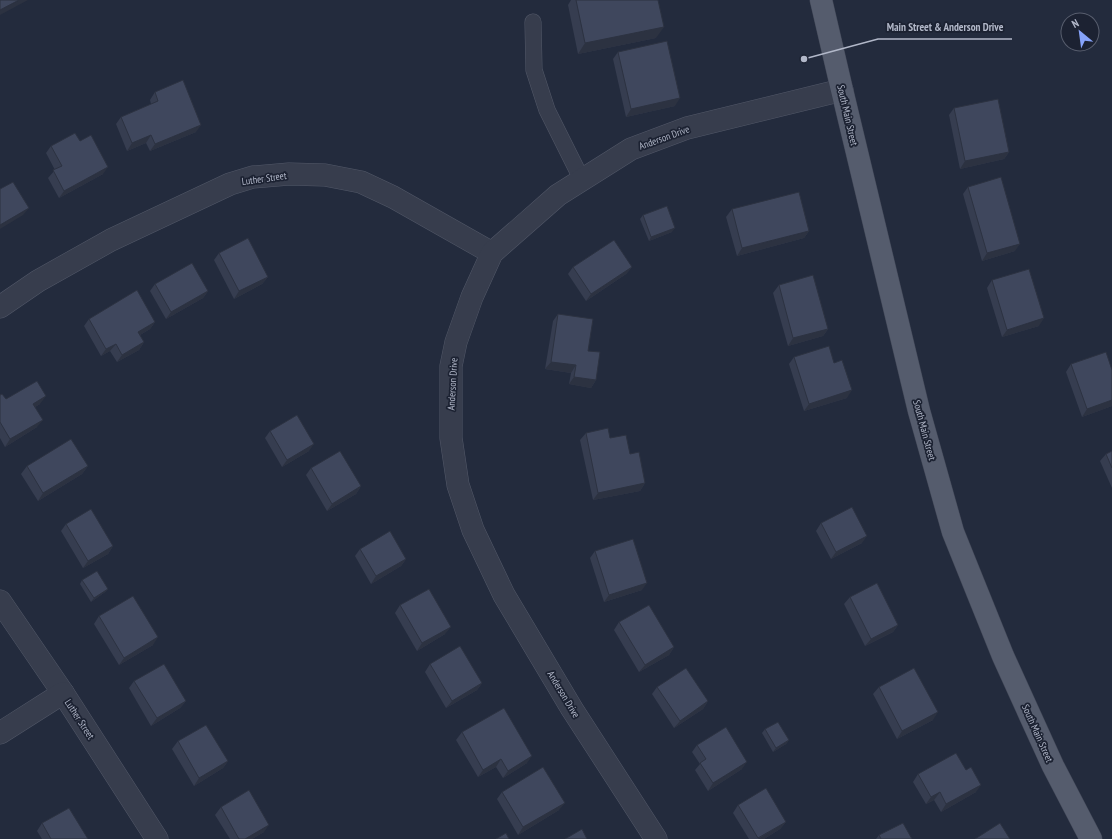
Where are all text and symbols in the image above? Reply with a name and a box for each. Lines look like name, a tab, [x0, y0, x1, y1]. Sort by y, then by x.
north arrow	[1060, 12, 1100, 52]
callout: Main Street & Anderson Drive	[878, 16, 1012, 39]
text: N	[1069, 16, 1081, 31]
text: Main Street & Anderson Drive	[887, 20, 1004, 34]
street label: South Main Street	[834, 83, 861, 147]
street label: Anderson Drive	[637, 122, 691, 153]
street label: Luther Street	[241, 169, 288, 188]
street label: Anderson Drive	[445, 357, 460, 411]
street label: South Main Street	[910, 399, 939, 462]
street label: Anderson Drive	[544, 668, 583, 720]
street label: Luther Street	[62, 697, 97, 742]
street label: South Main Street	[1019, 702, 1056, 764]

